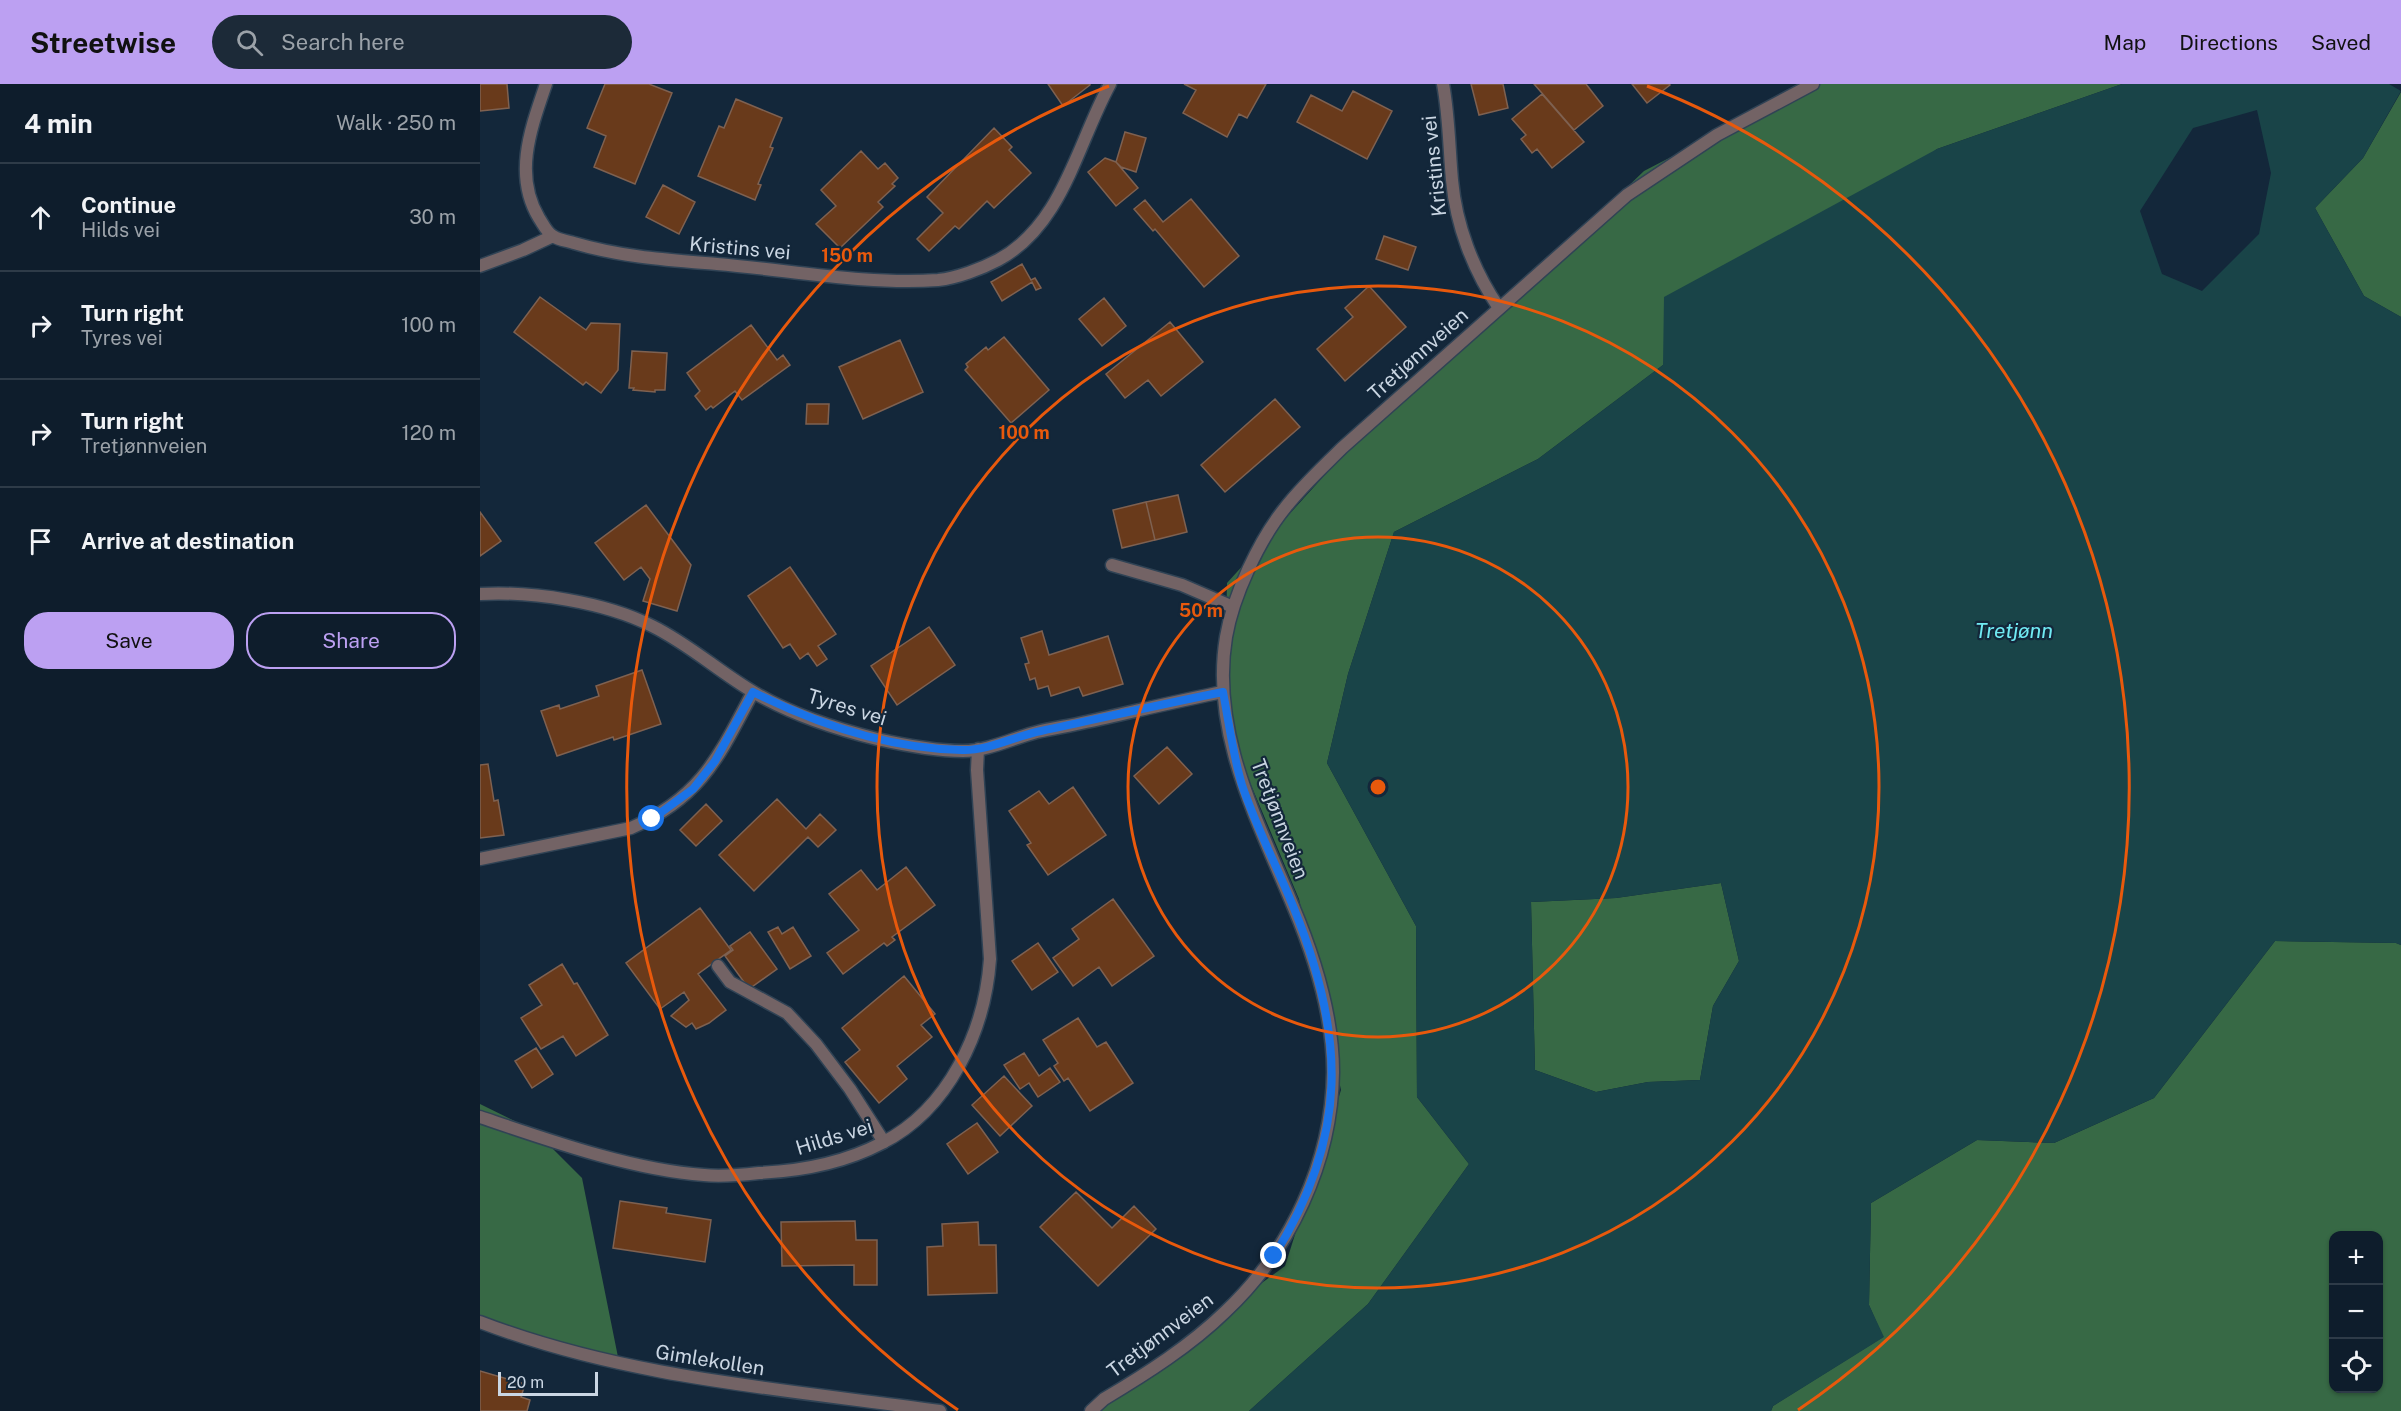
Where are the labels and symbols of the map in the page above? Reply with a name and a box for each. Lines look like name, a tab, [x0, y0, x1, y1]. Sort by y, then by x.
street label: Kristins vei	[1417, 114, 1451, 218]
street label: Kristins vei	[688, 232, 792, 264]
text: 150 m	[821, 245, 873, 266]
street label: Tretjønnveien	[1363, 303, 1473, 405]
text: 100 m	[998, 422, 1050, 443]
text: 50 m	[1179, 600, 1223, 621]
water label: Tretjønn	[1975, 618, 2053, 643]
street label: Tyres vei	[804, 684, 890, 730]
street label: Tretjønnveien	[1246, 756, 1314, 882]
centre of rings	[1368, 777, 1388, 797]
route start	[638, 805, 664, 831]
street label: Hilds vei	[793, 1114, 875, 1160]
route end	[1260, 1242, 1286, 1268]
street label: Tretjønnveien	[1102, 1287, 1218, 1383]
street label: Gimlekollen	[654, 1340, 766, 1380]
scale bar	[498, 1369, 598, 1396]

